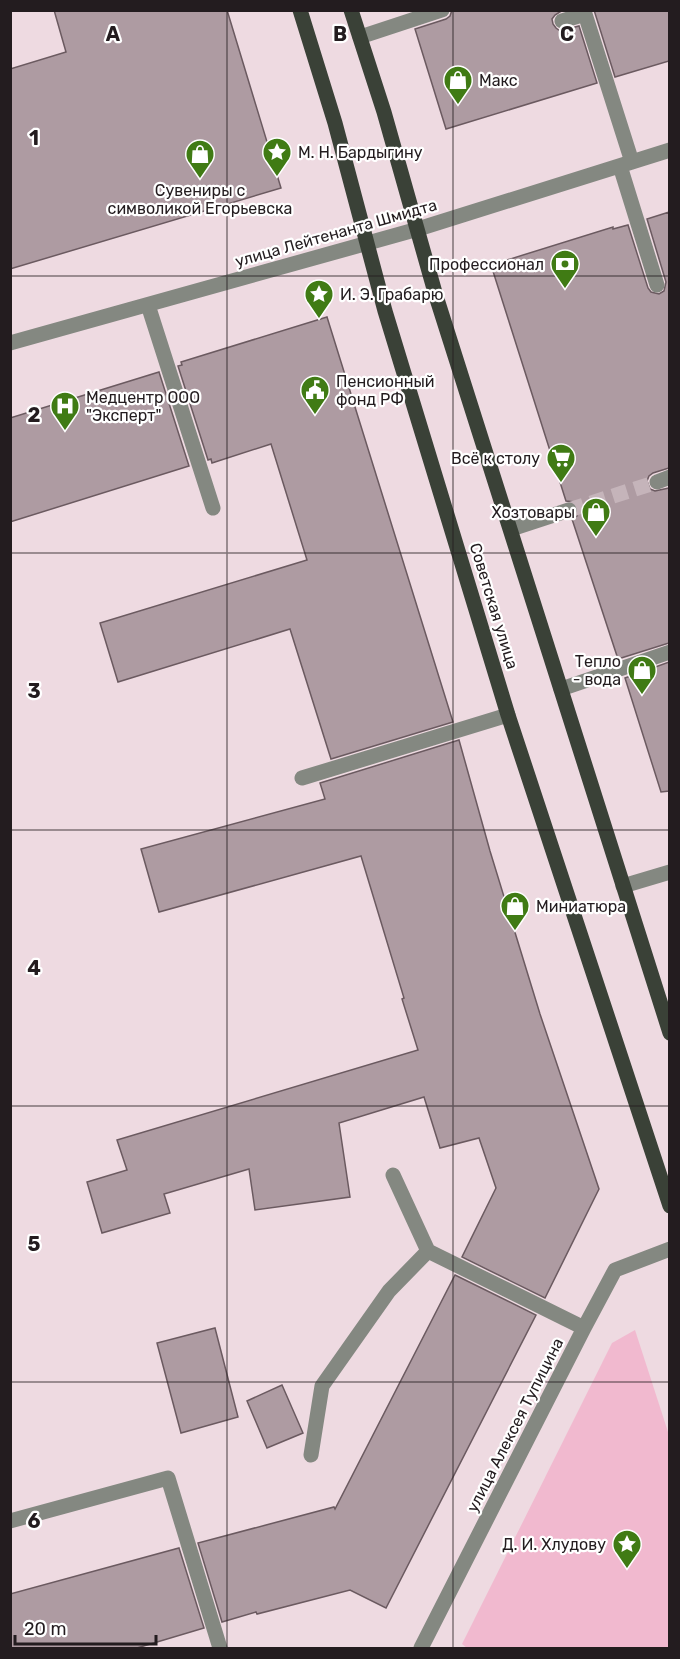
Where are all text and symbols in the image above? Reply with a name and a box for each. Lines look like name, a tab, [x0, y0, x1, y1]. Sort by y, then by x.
text: A	[106, 22, 121, 46]
text: B	[333, 22, 347, 46]
text: C	[560, 22, 574, 46]
shop icon: Макс	[442, 64, 474, 106]
place label: Макс	[479, 71, 518, 90]
text: 1	[29, 126, 39, 150]
place icon: М. Н. Бардыгину	[261, 136, 293, 178]
shop icon: Сувениры с символикой Егорьевска	[184, 138, 216, 180]
place label: М. Н. Бардыгину	[298, 143, 423, 162]
place label: Сувениры с символикой Егорьевска	[108, 181, 292, 218]
street label: улица Лейтенанта Шмидта	[233, 195, 439, 271]
bank icon: Профессионал	[549, 248, 581, 290]
place label: Профессионал	[429, 255, 544, 274]
place icon: И. Э. Грабарю	[303, 278, 335, 320]
place label: И. Э. Грабарю	[340, 285, 443, 304]
place label: Пенсионный фонд РФ	[336, 372, 434, 409]
public building icon: Пенсионный фонд РФ	[299, 374, 331, 416]
place label: Медцентр ООО "Эксперт"	[86, 388, 200, 425]
hospital icon: Медцентр ООО "Эксперт"	[49, 390, 81, 432]
text: 2	[28, 403, 41, 427]
supermarket icon: Всё к столу	[545, 442, 577, 484]
place label: Всё к столу	[451, 449, 540, 468]
shop icon: Хозтовары	[580, 496, 612, 538]
place label: Хозтовары	[491, 503, 575, 522]
street label: Советская улица	[466, 541, 522, 671]
place label: Тепло - вода	[573, 652, 621, 689]
shop icon: Тепло - вода	[626, 654, 658, 696]
text: 3	[27, 679, 41, 703]
shop icon: Миниатюра	[499, 890, 531, 932]
place label: Миниатюра	[536, 897, 626, 916]
text: 4	[27, 956, 41, 980]
text: 5	[28, 1232, 41, 1256]
street label: улица Алексея Тупицина	[463, 1335, 567, 1515]
text: 6	[27, 1509, 41, 1533]
place icon: Д. И. Хлудову	[611, 1528, 643, 1570]
place label: Д. И. Хлудову	[502, 1535, 606, 1554]
scale bar	[15, 1608, 156, 1646]
text: 20 m	[24, 1618, 66, 1640]

